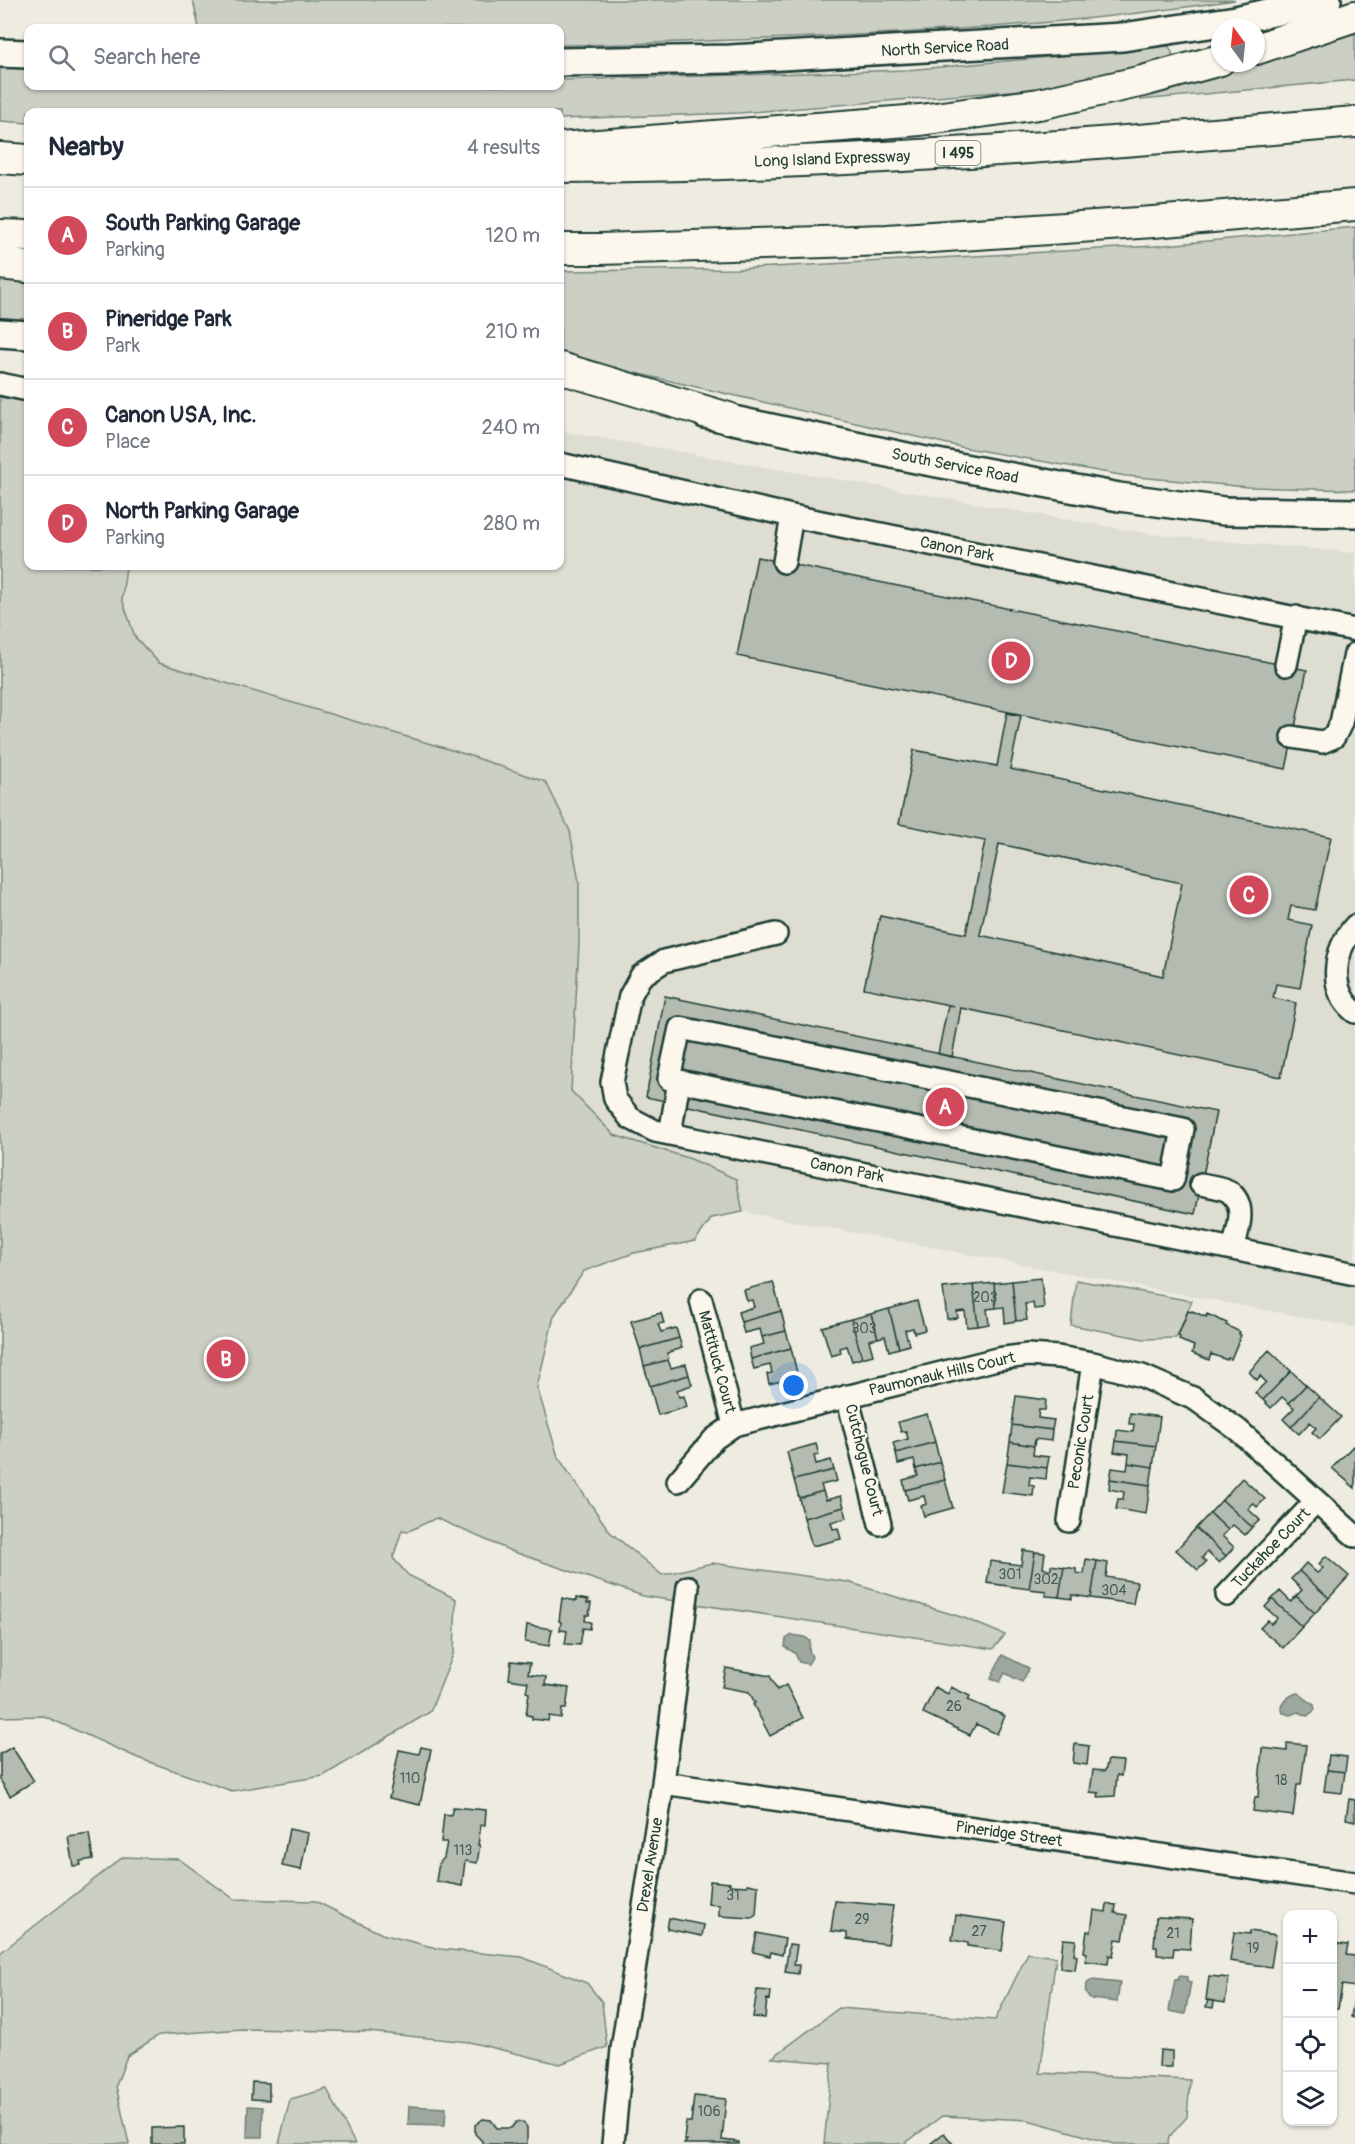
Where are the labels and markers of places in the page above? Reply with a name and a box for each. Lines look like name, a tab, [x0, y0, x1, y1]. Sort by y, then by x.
pin: D	[992, 638, 1030, 684]
pin: C	[1230, 872, 1268, 918]
pin: A	[926, 1084, 964, 1130]
pin: B	[206, 1336, 246, 1382]

